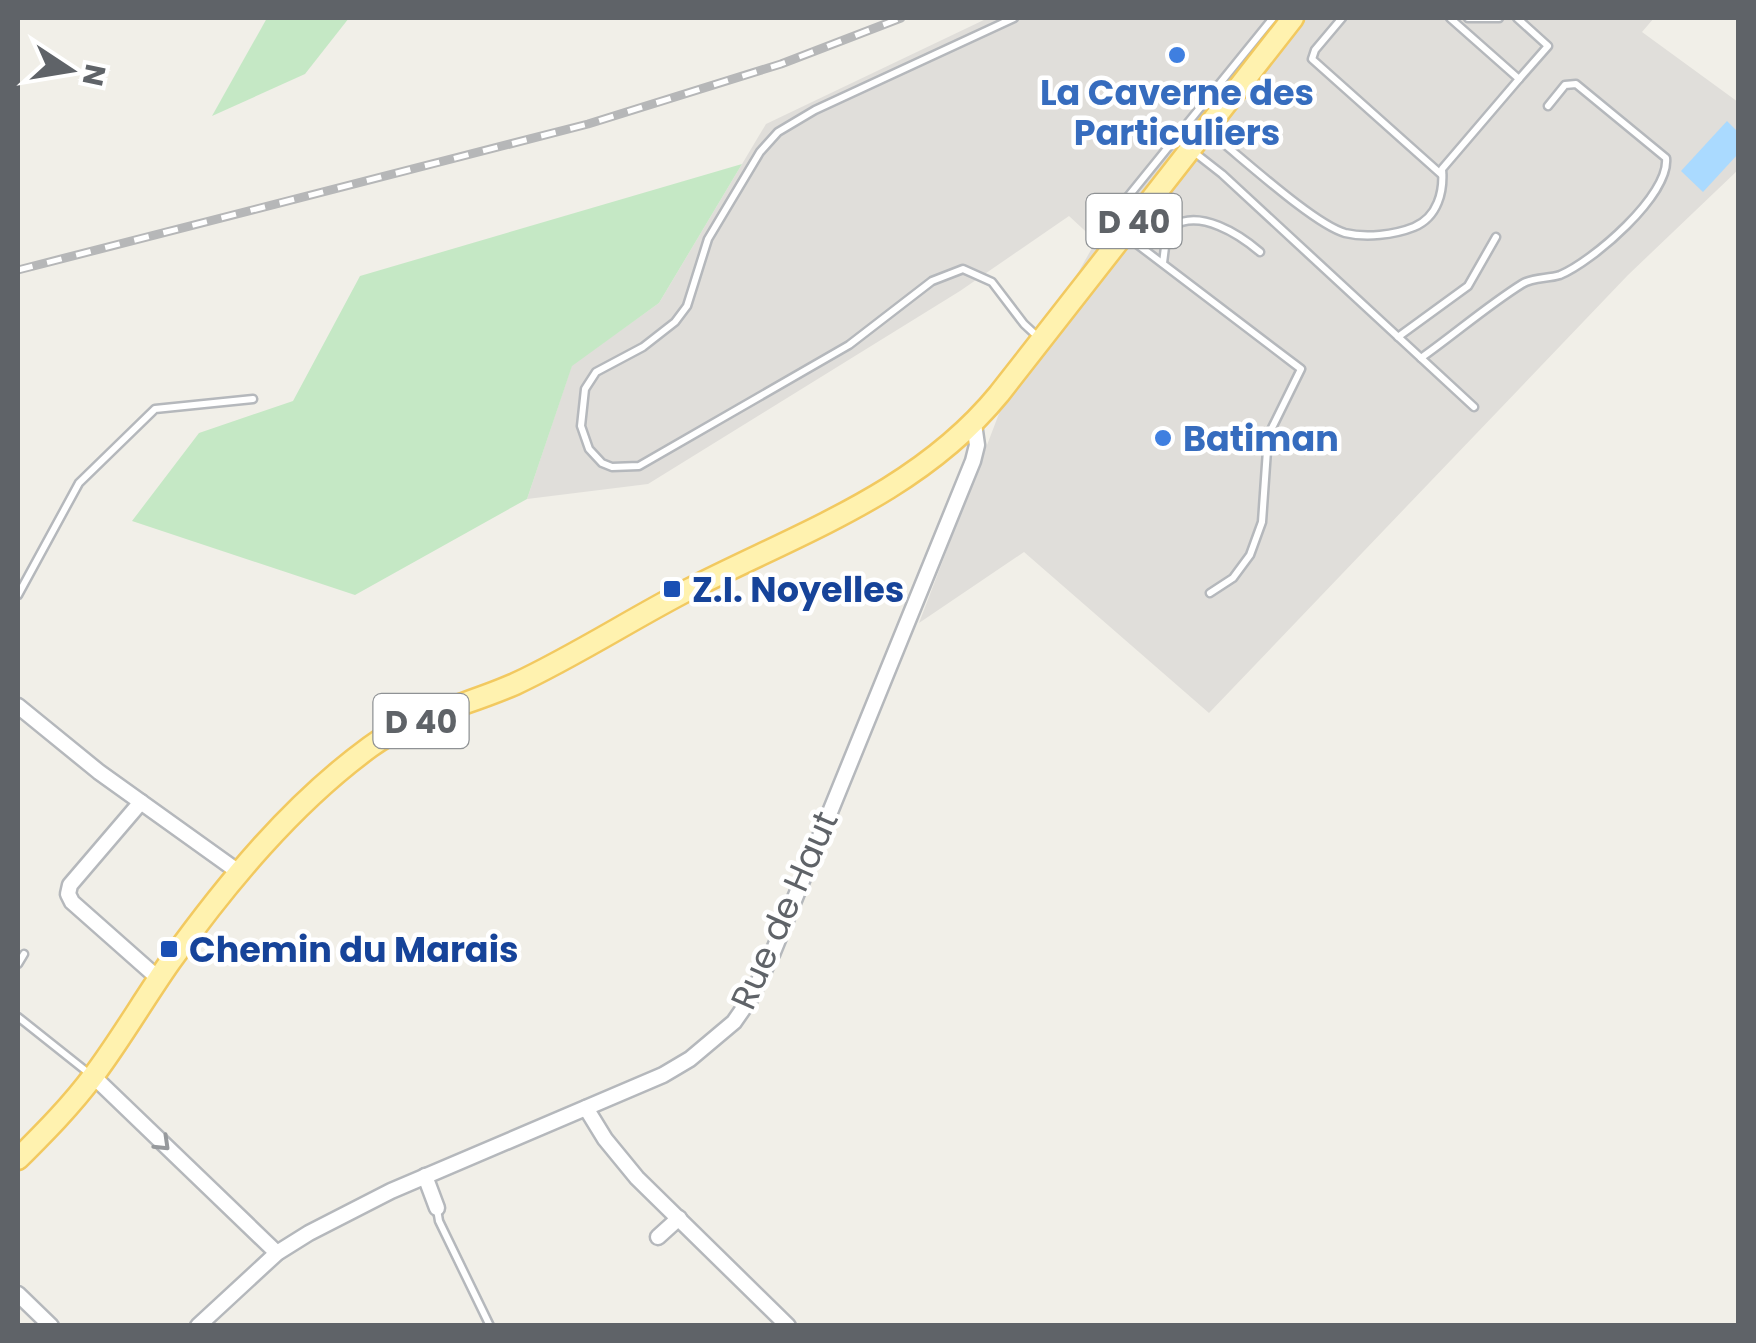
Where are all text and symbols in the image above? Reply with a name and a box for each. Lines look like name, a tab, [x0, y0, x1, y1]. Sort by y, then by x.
north arrow	[20, 20, 120, 120]
marker: La Caverne des Particuliers	[1166, 44, 1188, 66]
text: N	[73, 61, 115, 89]
place label: La Caverne des Particuliers	[1040, 68, 1314, 157]
road number: D 40	[1086, 194, 1182, 248]
place label: Batiman	[1183, 414, 1339, 463]
marker: Batiman	[1152, 427, 1174, 449]
place label: Z.I. Noyelles	[692, 565, 904, 614]
marker: Z.I. Noyelles	[661, 578, 683, 600]
road number: D 40	[374, 694, 468, 748]
street label: Rue de Haut	[718, 803, 850, 1017]
place label: Chemin du Marais	[189, 925, 519, 974]
marker: Chemin du Marais	[158, 938, 180, 960]
one-way arrow	[152, 1132, 170, 1150]

